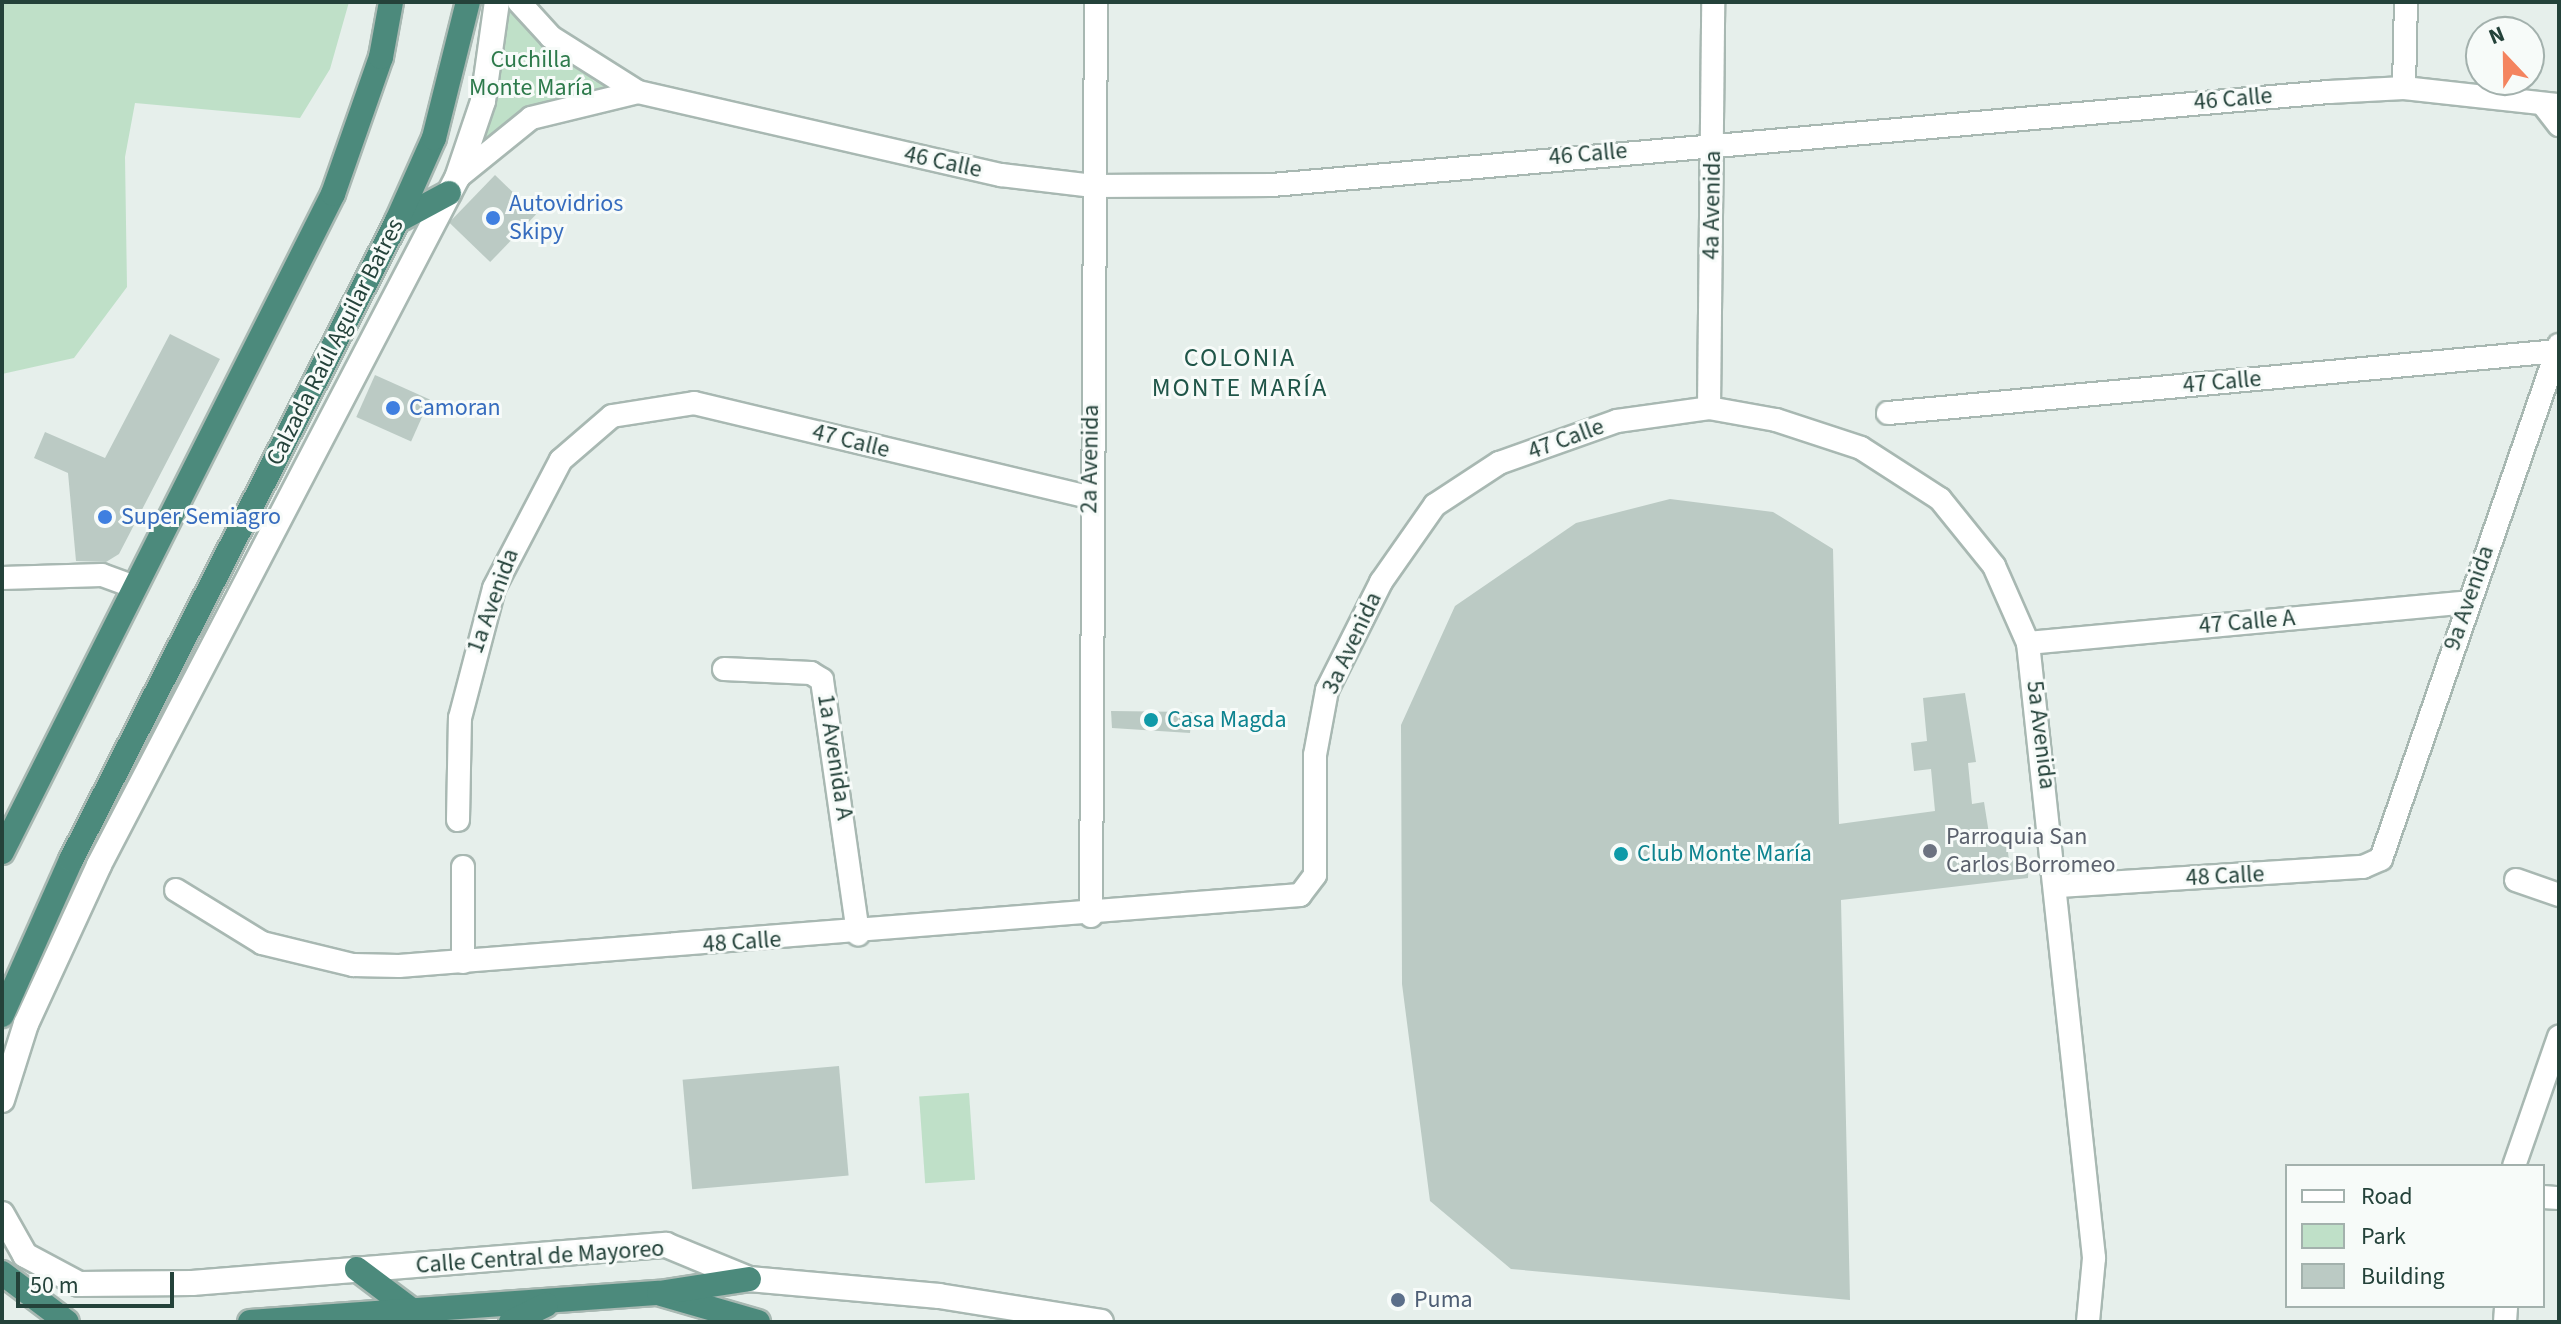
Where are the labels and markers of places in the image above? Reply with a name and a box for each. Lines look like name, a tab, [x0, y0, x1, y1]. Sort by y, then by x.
place label: Autovidrios Skipy	[509, 190, 623, 246]
marker: Autovidrios Skipy	[484, 209, 502, 227]
place label: Camoran	[409, 394, 501, 422]
marker: Camoran	[384, 399, 402, 417]
place label: Super Semiagro	[121, 503, 281, 531]
marker: Super Semiagro	[96, 508, 114, 526]
place label: Casa Magda	[1167, 706, 1286, 734]
marker: Casa Magda	[1142, 711, 1160, 729]
place label: Parroquia San Carlos Borromeo	[1946, 823, 2115, 879]
place label: Club Monte María	[1637, 840, 1812, 868]
marker: Parroquia San Carlos Borromeo	[1921, 842, 1939, 860]
marker: Club Monte María	[1612, 845, 1630, 863]
place label: Puma	[1414, 1286, 1473, 1314]
marker: Puma	[1389, 1291, 1407, 1309]

